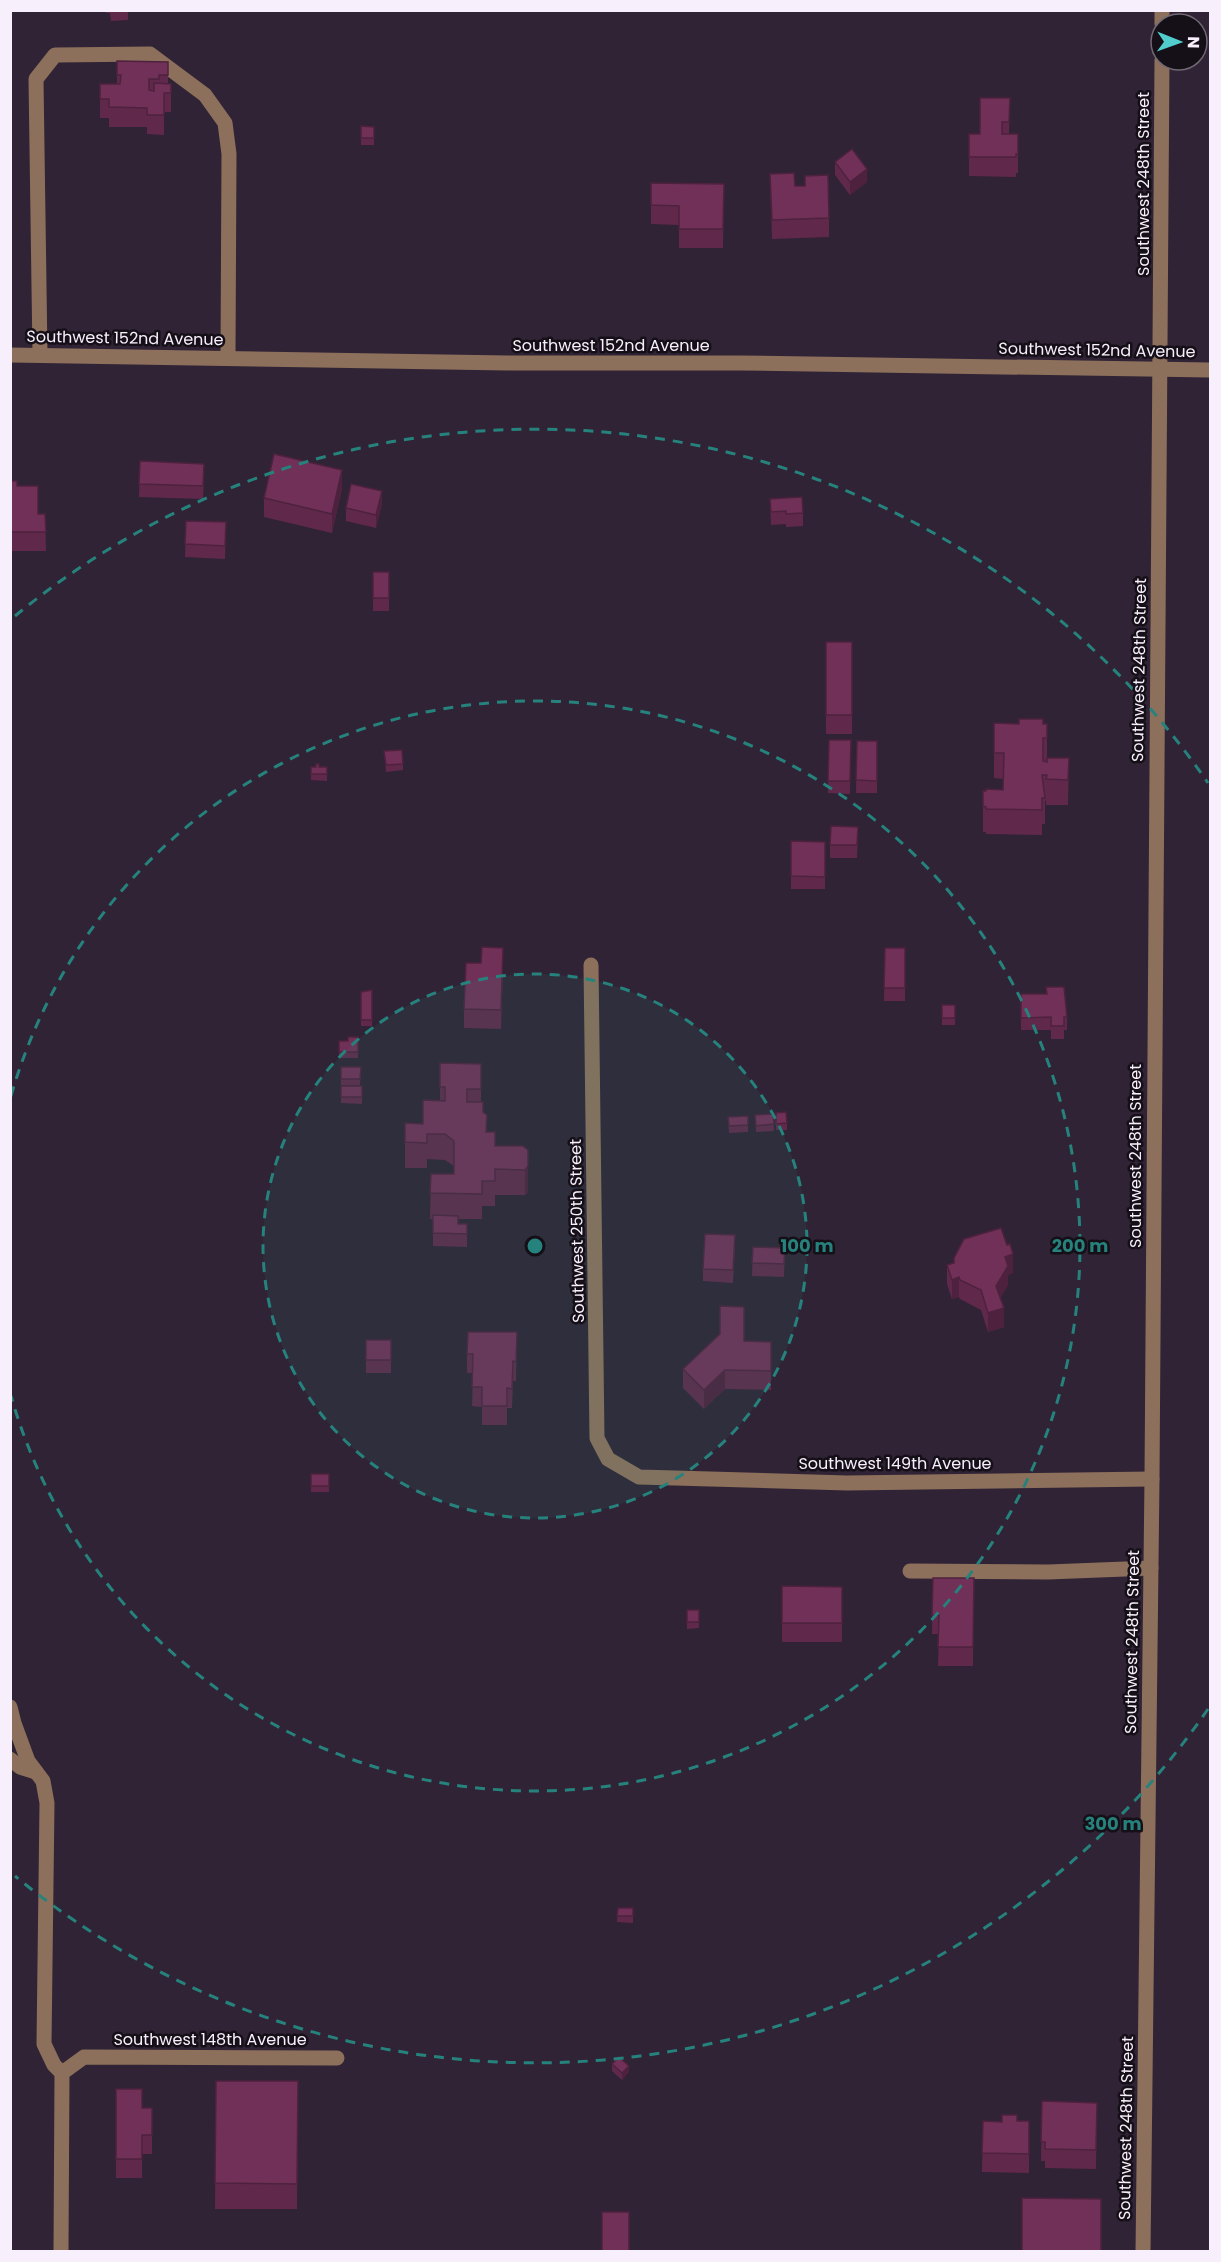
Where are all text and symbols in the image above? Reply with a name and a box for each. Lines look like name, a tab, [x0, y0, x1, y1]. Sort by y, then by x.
north arrow	[1149, 12, 1209, 72]
text: N	[1182, 36, 1205, 48]
street label: Southwest 248th Street	[1132, 92, 1155, 276]
street label: Southwest 152nd Avenue	[26, 325, 224, 351]
street label: Southwest 152nd Avenue	[512, 334, 710, 357]
street label: Southwest 152nd Avenue	[998, 337, 1196, 363]
street label: Southwest 248th Street	[1126, 578, 1152, 762]
street label: Southwest 248th Street	[1124, 1064, 1147, 1248]
street label: Southwest 250th Street	[564, 1139, 590, 1323]
text: 100 m	[780, 1233, 834, 1258]
text: 200 m	[1052, 1233, 1108, 1258]
centre of rings	[525, 1236, 545, 1256]
street label: Southwest 149th Avenue	[798, 1452, 992, 1475]
street label: Southwest 248th Street	[1119, 1550, 1145, 1734]
text: 300 m	[1084, 1811, 1142, 1836]
street label: Southwest 148th Avenue	[113, 2028, 307, 2051]
street label: Southwest 248th Street	[1113, 2036, 1139, 2220]

